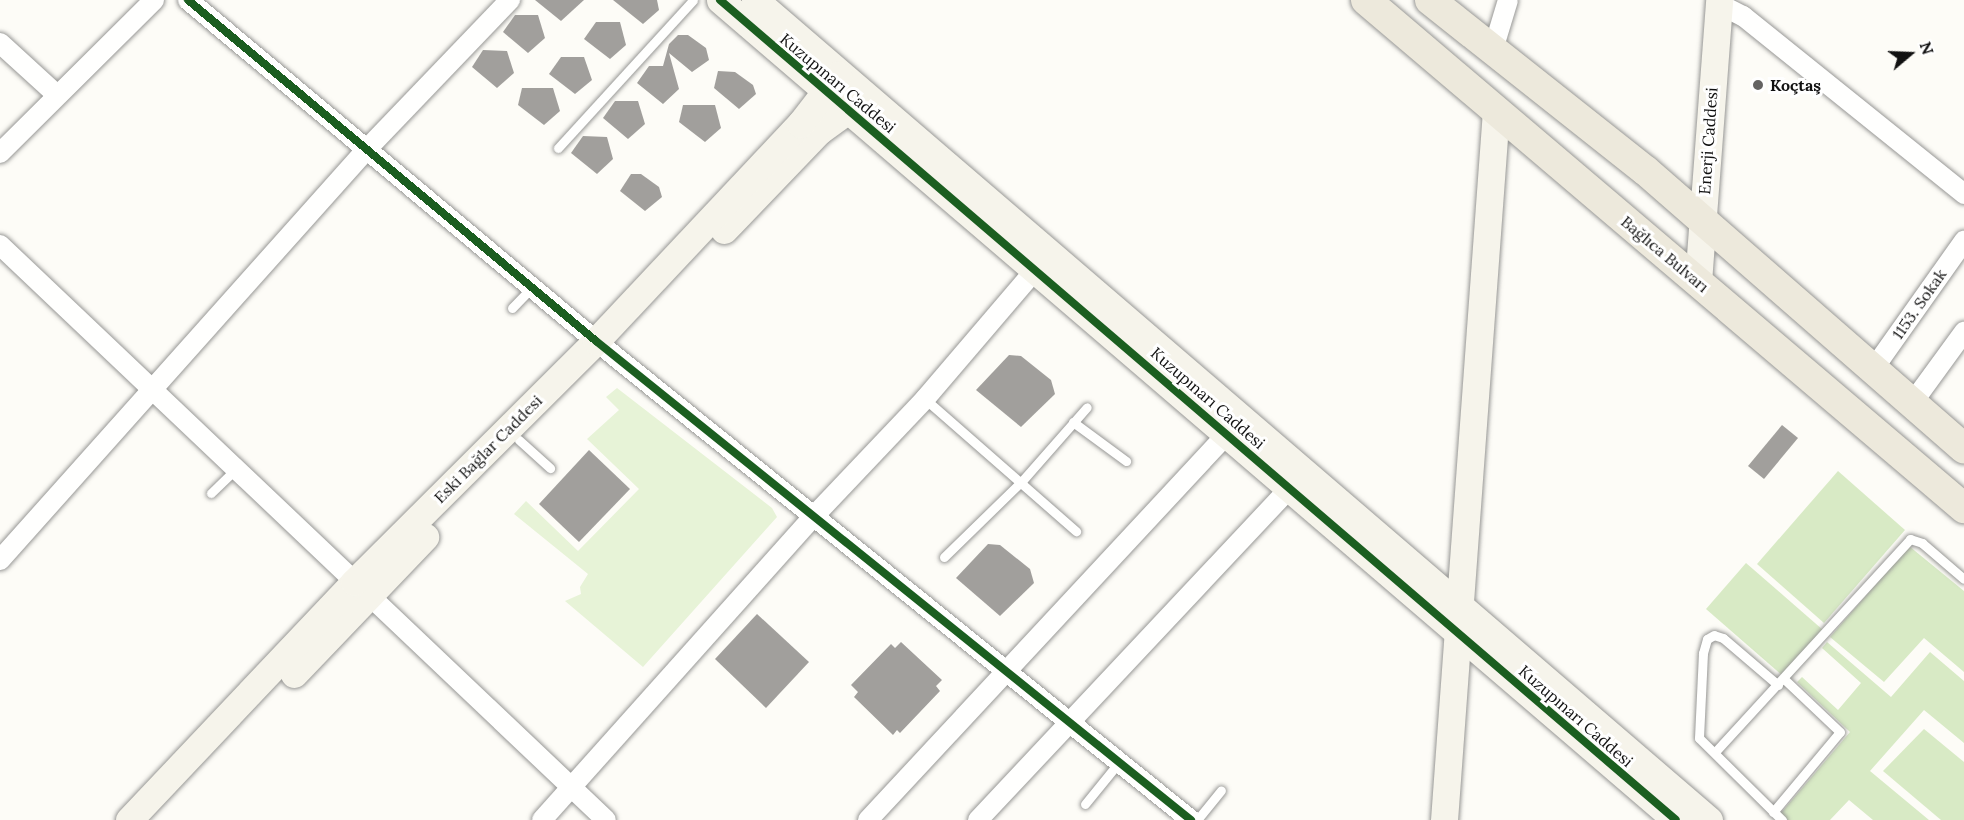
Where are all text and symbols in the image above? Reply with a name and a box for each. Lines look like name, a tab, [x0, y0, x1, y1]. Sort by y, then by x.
north arrow	[1880, 24, 1940, 84]
street label: Kuzupınarı Caddesi	[776, 29, 900, 137]
text: N	[1916, 39, 1938, 57]
place label: Koçtaş	[1770, 75, 1821, 95]
marker: Koçtaş	[1751, 78, 1765, 92]
street label: Enerji Caddesi	[1695, 87, 1721, 195]
street label: Bağlıca Bulvarı	[1617, 212, 1713, 296]
street label: 1153. Sokak	[1888, 265, 1950, 343]
street label: Kuzupınarı Caddesi	[1147, 343, 1269, 453]
street label: Eski Bağlar Caddesi	[430, 391, 546, 507]
street label: Kuzupınarı Caddesi	[1515, 661, 1637, 771]

